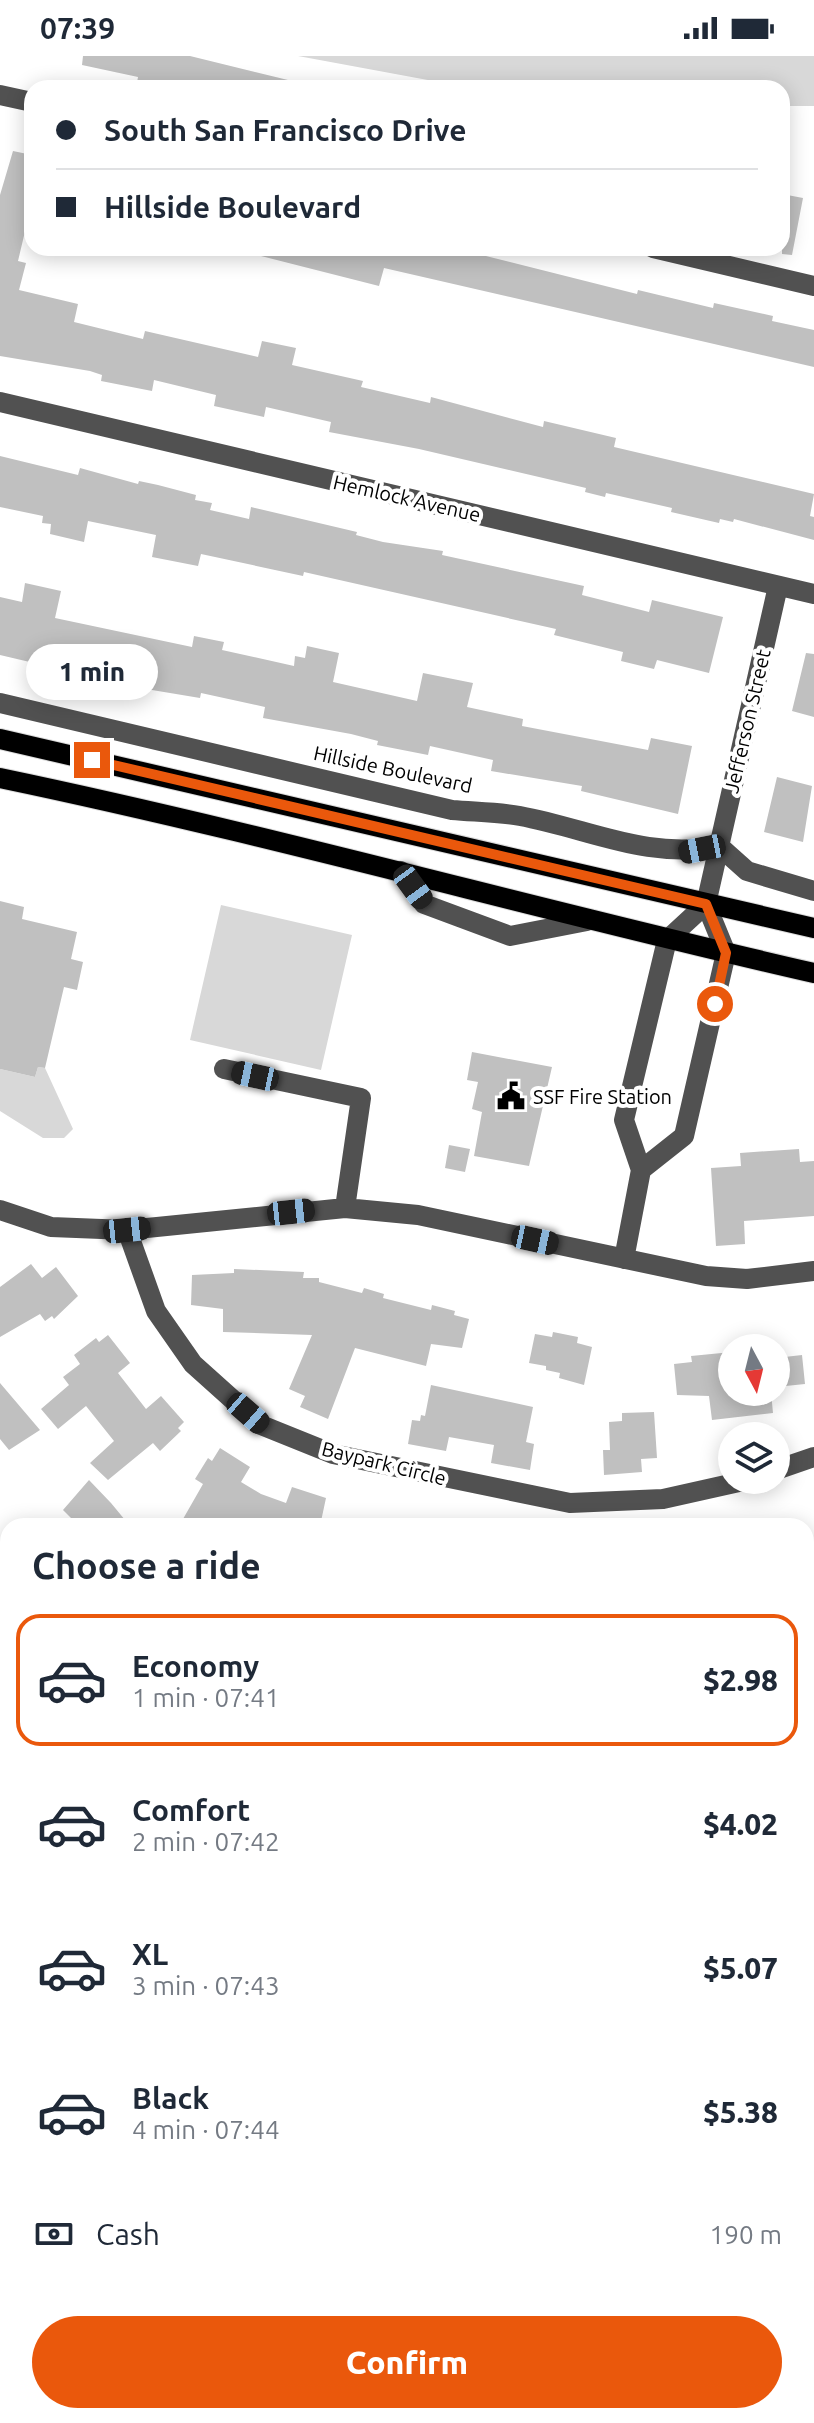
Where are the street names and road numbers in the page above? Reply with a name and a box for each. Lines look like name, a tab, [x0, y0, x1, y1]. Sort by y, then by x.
street label: Hemlock Avenue	[331, 470, 483, 526]
street label: Jefferson Street	[719, 647, 775, 795]
street label: Hillside Boulevard	[312, 741, 474, 797]
street label: Baypark Circle	[320, 1436, 448, 1490]

